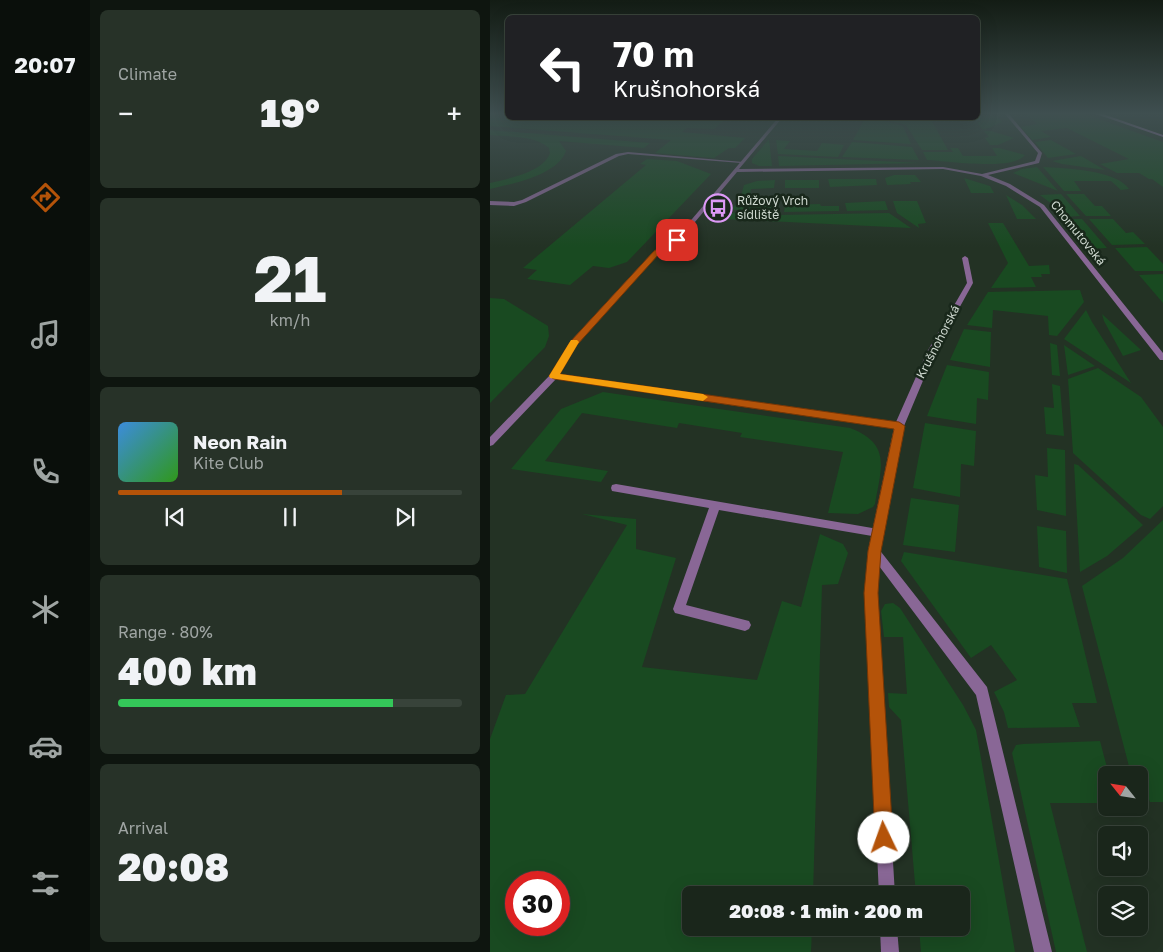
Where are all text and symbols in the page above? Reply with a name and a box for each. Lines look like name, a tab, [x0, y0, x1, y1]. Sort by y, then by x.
text: 70 m	[613, 33, 694, 75]
icon: left	[530, 35, 595, 100]
text: 20:07	[14, 51, 76, 78]
text: Climate	[118, 64, 177, 84]
text: Krušnohorská	[613, 75, 760, 102]
text: 19°	[260, 90, 320, 135]
text: −	[118, 97, 133, 130]
text: +	[447, 97, 462, 130]
icon: directions	[28, 180, 63, 215]
bus stop icon: Růžový Vrch sídliště	[703, 193, 733, 223]
place label: Růžový Vrch sídliště	[737, 193, 808, 222]
street label: Chomutovská	[1048, 197, 1109, 268]
pin	[656, 219, 698, 261]
icon: arrive	[663, 226, 691, 254]
text: 21	[253, 238, 327, 316]
street label: Krušnohorská	[913, 303, 962, 381]
text: km/h	[270, 310, 310, 330]
icon: music	[28, 317, 63, 352]
text: Neon Rain	[193, 430, 287, 453]
text: Kite Club	[193, 453, 264, 473]
icon: phone	[28, 454, 63, 489]
icon: previous	[161, 503, 189, 531]
icon: pause	[276, 503, 304, 531]
icon: next	[391, 503, 419, 531]
icon: climate	[28, 592, 63, 627]
text: Range · 80%	[118, 622, 213, 642]
text: 400 km	[118, 648, 257, 693]
icon: car	[28, 729, 63, 764]
north arrow	[1098, 766, 1148, 816]
map controls	[1098, 766, 1148, 936]
position arrow	[857, 811, 909, 863]
text: Arrival	[118, 818, 168, 838]
button: sound	[1098, 826, 1148, 876]
text: 20:08	[118, 844, 229, 889]
icon: filters	[28, 866, 63, 901]
speed limit sign: 30	[505, 871, 570, 936]
button: layers	[1098, 886, 1148, 936]
text: 20:08 · 1 min · 200 m	[729, 899, 923, 922]

